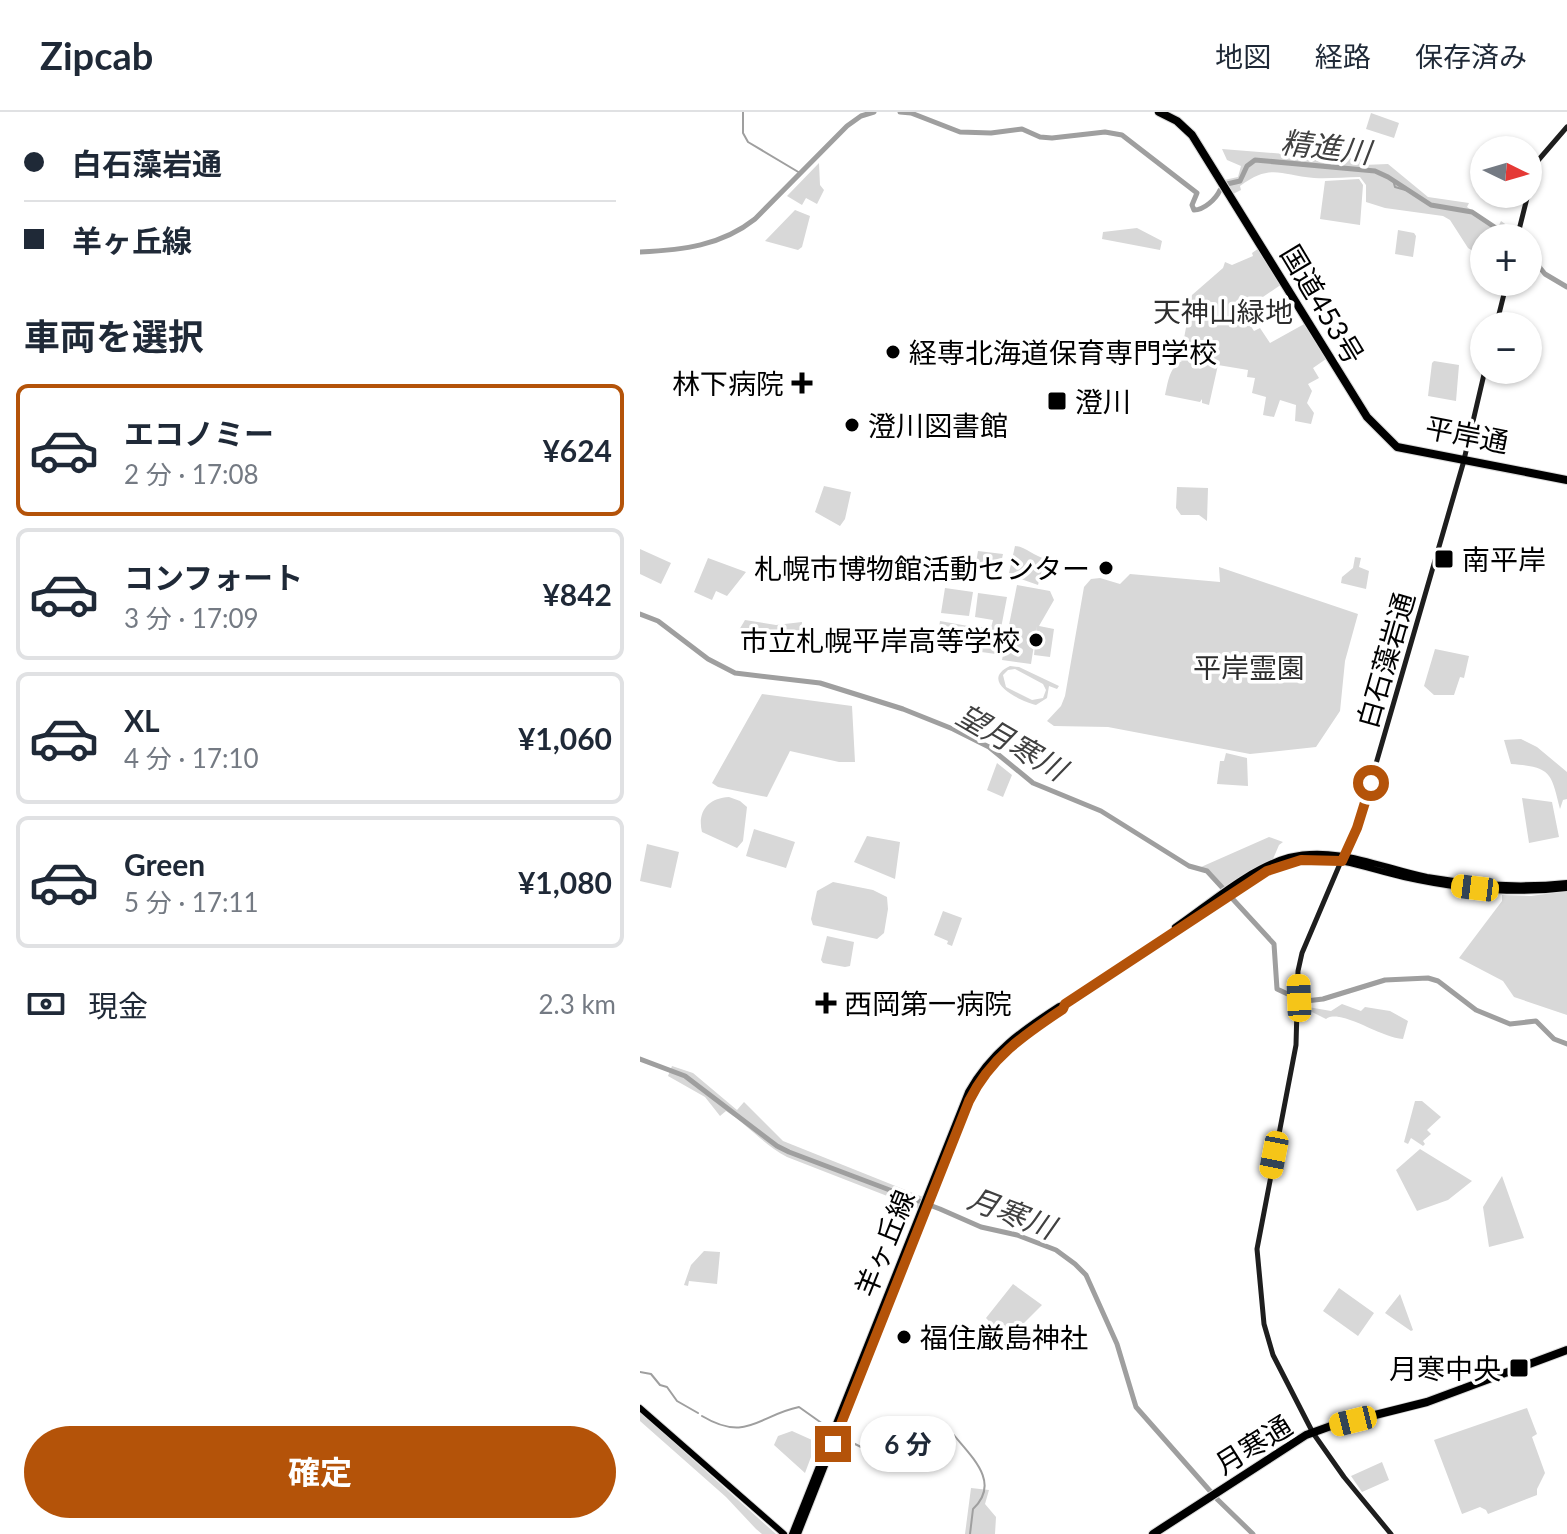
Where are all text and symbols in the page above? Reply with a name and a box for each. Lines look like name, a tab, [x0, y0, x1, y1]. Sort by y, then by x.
text: Zipcab	[40, 32, 153, 78]
text: 地図	[1215, 39, 1271, 73]
text: 経路	[1315, 39, 1371, 73]
text: 保存済み	[1415, 39, 1527, 73]
water label: 精進川	[1279, 123, 1376, 170]
north arrow	[1470, 136, 1542, 208]
map controls	[1470, 136, 1542, 384]
text: 白石藻岩通	[72, 145, 222, 181]
text: 羊ヶ丘線	[72, 222, 192, 258]
button: +	[1470, 224, 1542, 296]
street label: 国道453号	[1274, 238, 1372, 370]
park label: 天神山緑地	[1153, 294, 1293, 328]
button: −	[1470, 312, 1542, 384]
text: 車両を選択	[24, 314, 204, 358]
place label: 経専北海道保育専門学校	[909, 335, 1217, 369]
marker: 経専北海道保育専門学校	[884, 343, 902, 361]
place label: 林下病院	[672, 366, 784, 400]
marker: 林下病院	[791, 372, 813, 394]
place label: 澄川	[1075, 384, 1131, 418]
marker: 澄川	[1046, 390, 1068, 412]
place label: 澄川図書館	[868, 408, 1008, 442]
street label: 平岸通	[1423, 409, 1511, 459]
icon: car	[28, 414, 100, 486]
text: エコノミー	[124, 415, 274, 451]
marker: 澄川図書館	[843, 416, 861, 434]
text: ¥624	[542, 432, 612, 468]
text: 2 分 · 17:08	[124, 458, 259, 490]
place label: 南平岸	[1462, 542, 1546, 576]
marker: 南平岸	[1433, 548, 1455, 570]
place label: 札幌市博物館活動センター	[754, 551, 1090, 585]
icon: car	[28, 558, 100, 630]
text: コンフォート	[124, 559, 303, 595]
marker: 札幌市博物館活動センター	[1097, 559, 1115, 577]
text: ¥842	[542, 576, 612, 612]
street label: 白石藻岩通	[1349, 588, 1421, 732]
text: 3 分 · 17:09	[124, 602, 259, 634]
place label: 市立札幌平岸高等学校	[740, 623, 1020, 657]
marker: 市立札幌平岸高等学校	[1027, 631, 1045, 649]
park label: 平岸霊園	[1193, 650, 1305, 684]
water label: 望月寒川	[951, 695, 1076, 788]
icon: car	[28, 702, 100, 774]
text: XL	[124, 702, 160, 738]
text: ¥1,060	[518, 720, 612, 756]
text: 4 分 · 17:10	[124, 742, 259, 774]
route start	[1353, 765, 1389, 801]
icon: car	[28, 846, 100, 918]
text: Green	[124, 846, 205, 882]
text: ¥1,080	[518, 864, 612, 900]
car	[1450, 873, 1500, 903]
text: 5 分 · 17:11	[124, 886, 259, 918]
car	[1286, 974, 1312, 1022]
icon: cash	[24, 982, 68, 1026]
place label: 西岡第一病院	[844, 986, 1012, 1020]
text: 現金	[88, 987, 148, 1023]
text: 2.3 km	[538, 988, 616, 1020]
marker: 西岡第一病院	[815, 992, 837, 1014]
car	[1258, 1129, 1290, 1181]
water label: 月寒川	[964, 1179, 1063, 1246]
street label: 羊ヶ丘線	[847, 1185, 921, 1301]
place label: 福住厳島神社	[920, 1320, 1088, 1354]
marker: 福住厳島神社	[895, 1328, 913, 1346]
place label: 月寒中央	[1389, 1351, 1501, 1385]
marker: 月寒中央	[1508, 1357, 1530, 1379]
car	[1327, 1404, 1379, 1438]
street label: 月寒通	[1208, 1407, 1298, 1481]
callout: 6 分	[861, 1416, 957, 1472]
button: 確定	[24, 1426, 616, 1518]
route end	[815, 1426, 851, 1462]
text: 6 分	[884, 1428, 932, 1460]

